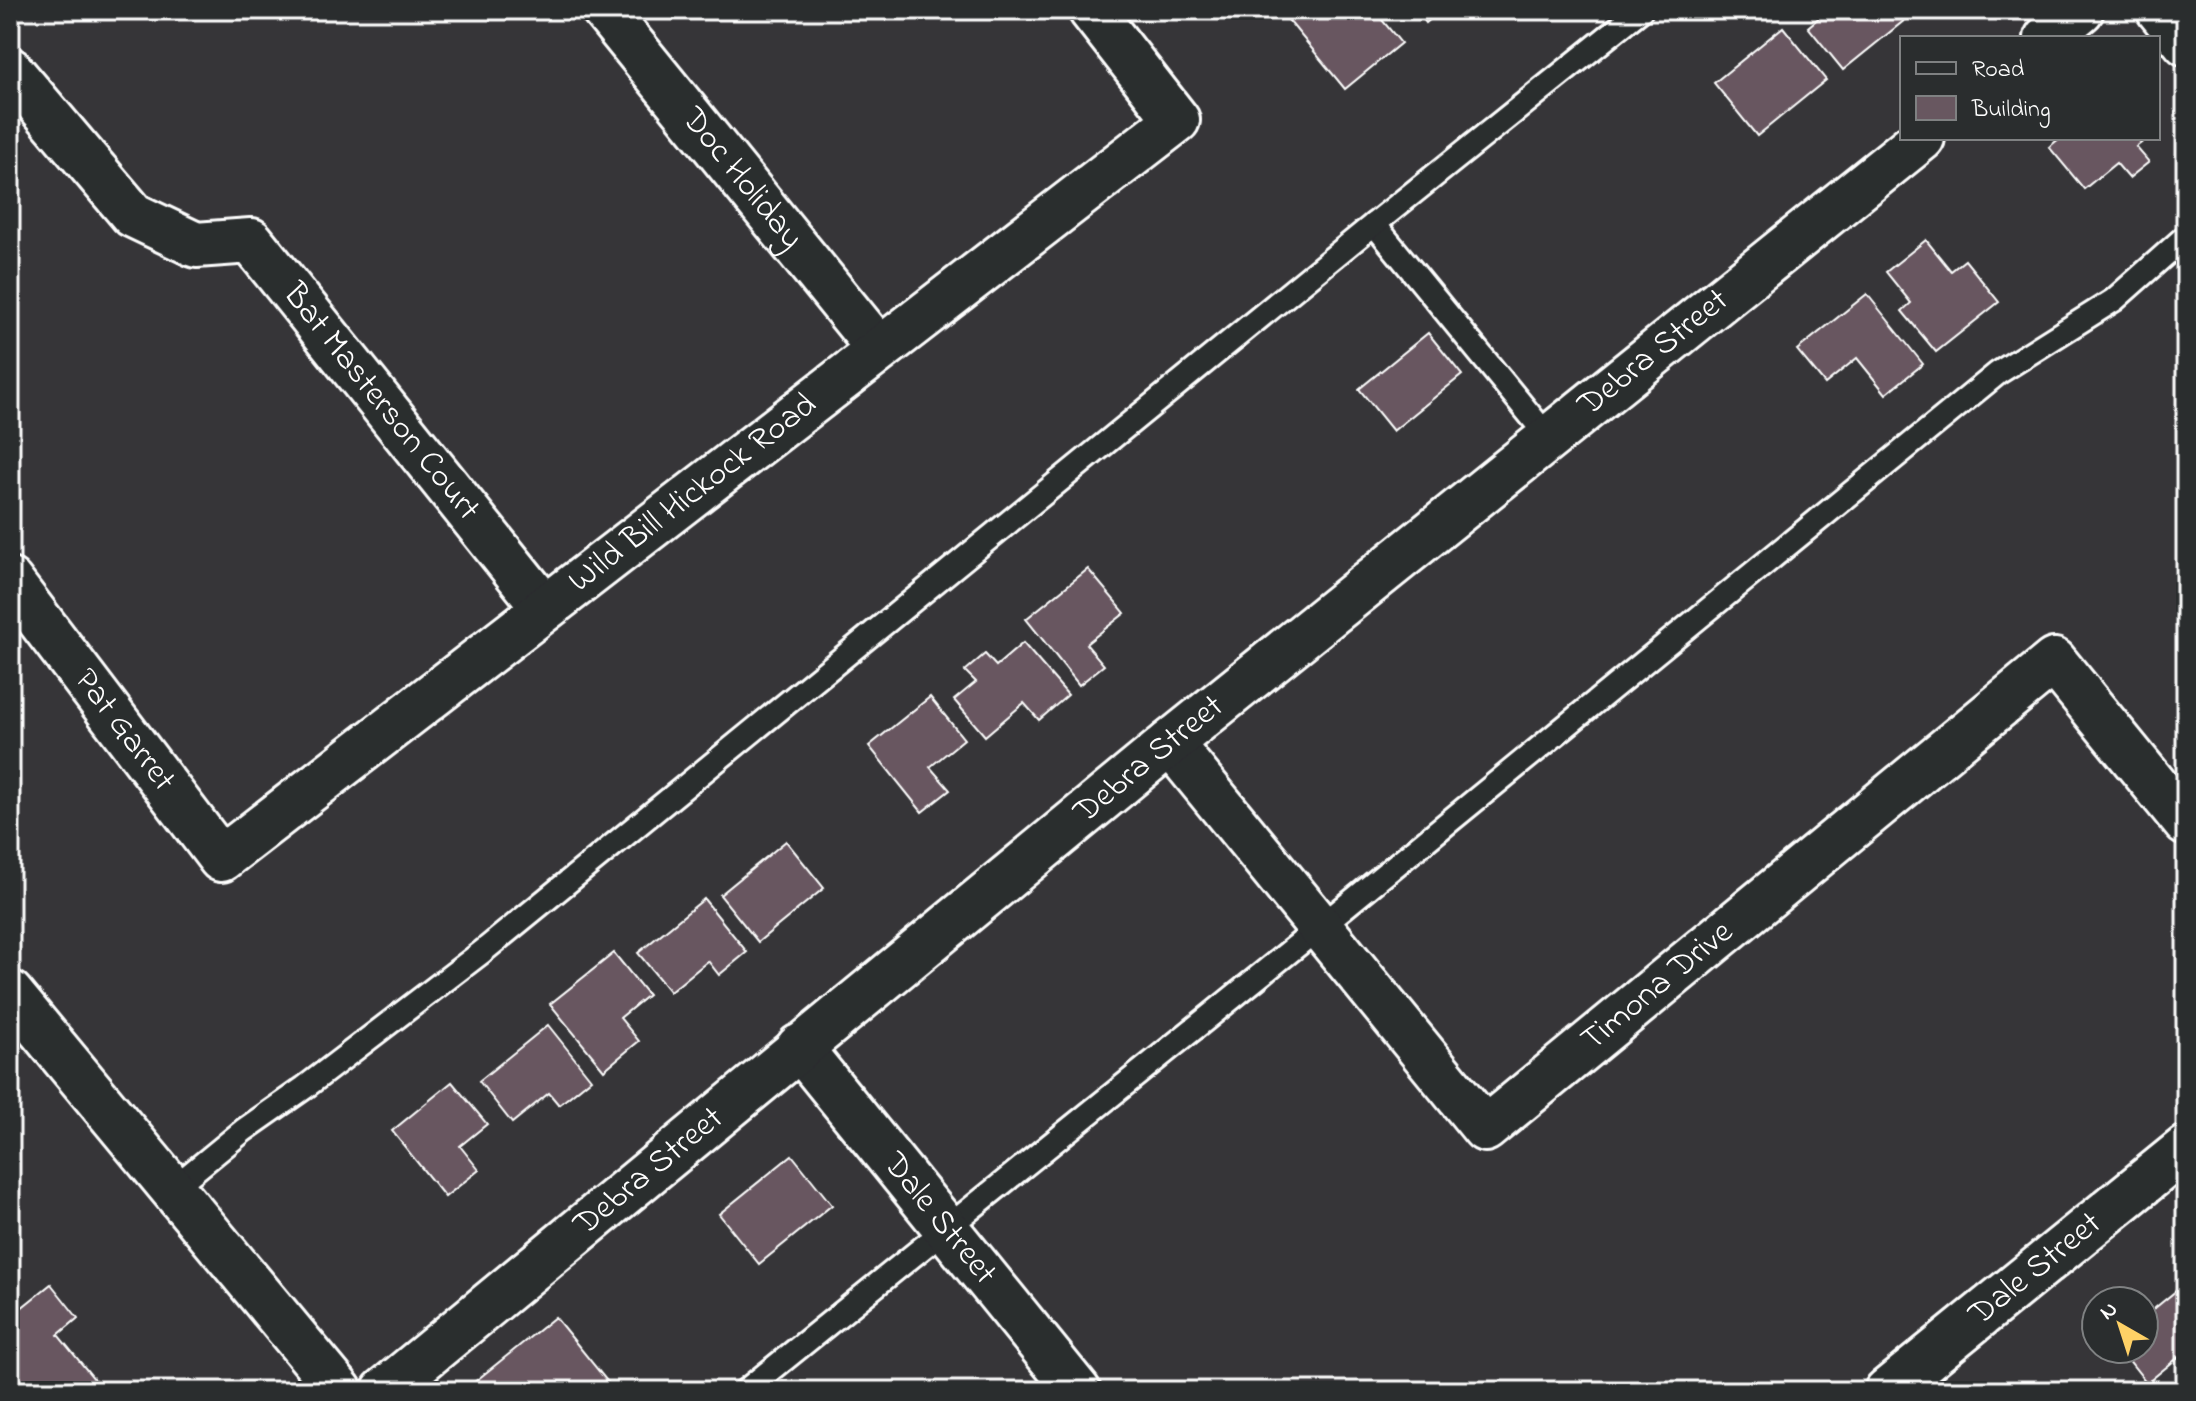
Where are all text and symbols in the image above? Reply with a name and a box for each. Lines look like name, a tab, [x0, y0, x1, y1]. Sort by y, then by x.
legend	[1900, 36, 2160, 140]
text: Road	[1972, 53, 2025, 88]
text: Building	[1971, 93, 2051, 128]
street label: Doc Holiday	[667, 96, 815, 261]
street label: Bat Masterson Court	[269, 272, 491, 532]
street label: Debra Street	[1567, 277, 1740, 430]
street label: Wild Bill Hickock Road	[558, 382, 828, 606]
street label: Pat Garret	[60, 659, 187, 803]
street label: Debra Street	[1063, 683, 1236, 838]
street label: Timona Drive	[1571, 908, 1745, 1065]
street label: Debra Street	[563, 1095, 735, 1250]
street label: Dale Street	[869, 1141, 1008, 1297]
street label: Dale Street	[1958, 1201, 2113, 1340]
north arrow	[2080, 1285, 2160, 1365]
text: N	[2093, 1295, 2125, 1329]

